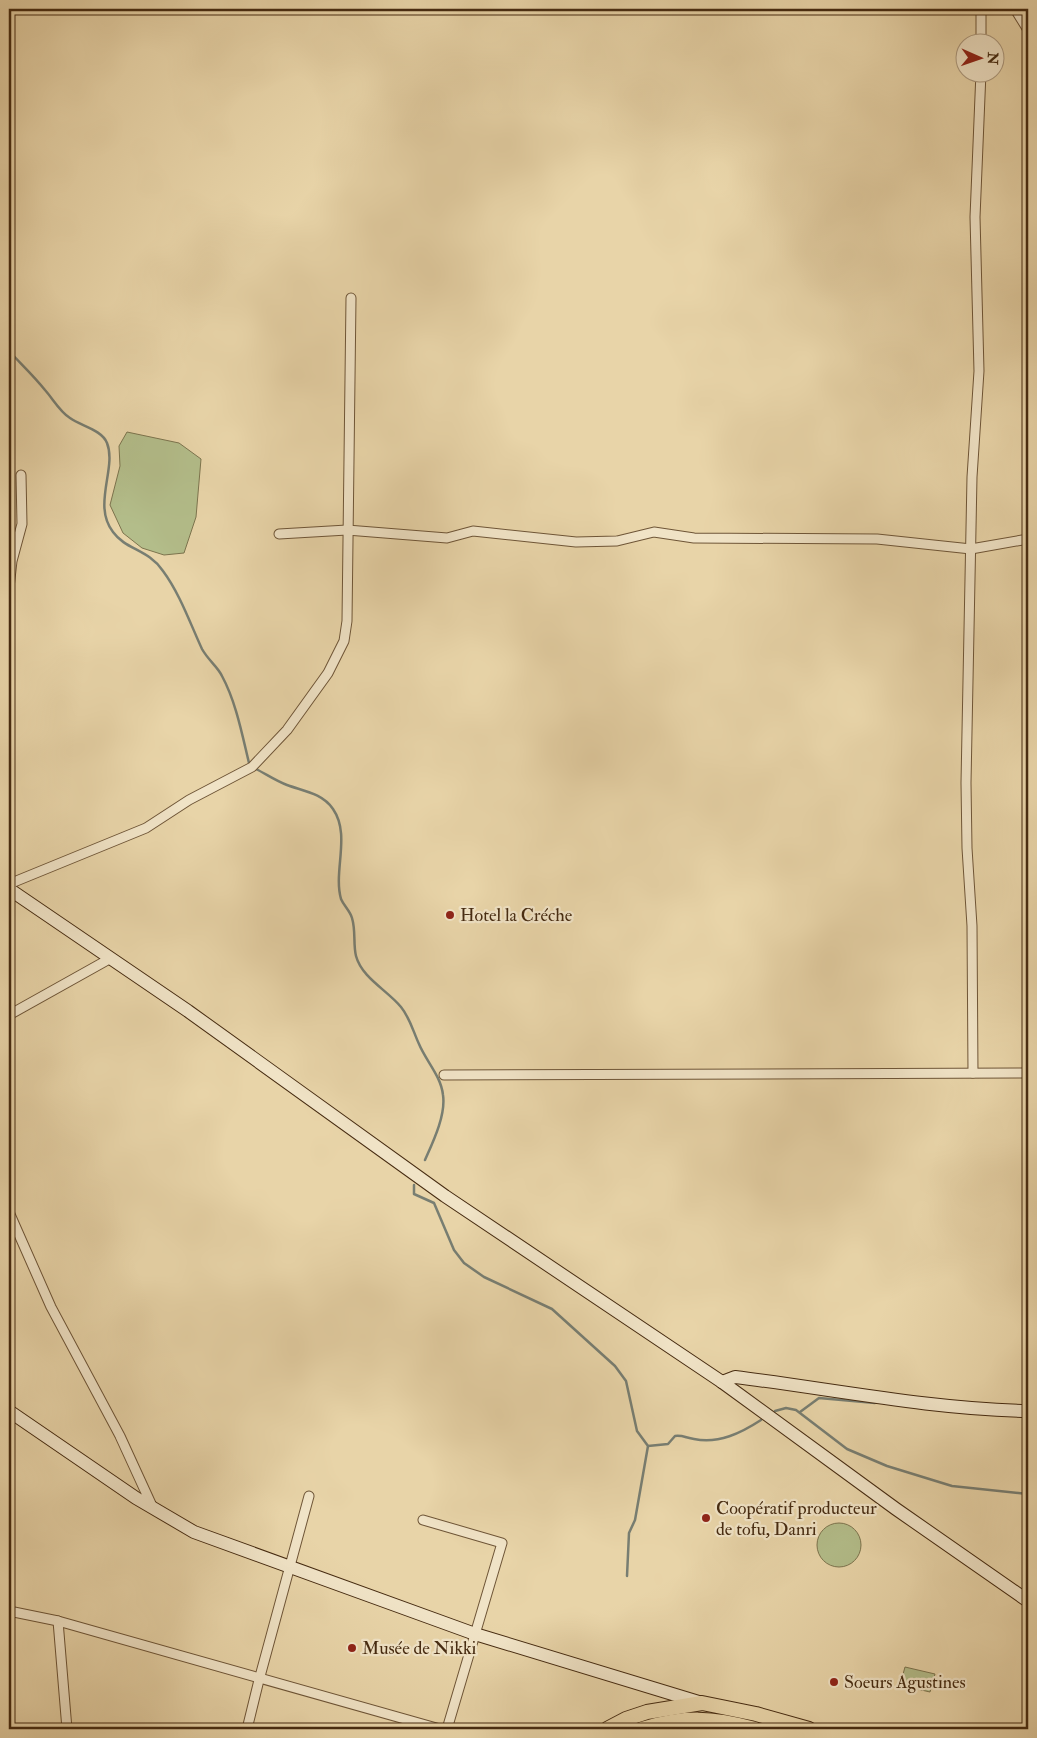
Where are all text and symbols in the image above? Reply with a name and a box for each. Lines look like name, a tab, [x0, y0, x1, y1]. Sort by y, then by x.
north arrow	[954, 32, 1004, 82]
text: N	[984, 51, 1001, 65]
place label: Hotel la Créche	[460, 904, 573, 927]
marker: Hotel la Créche	[444, 909, 456, 921]
place label: Coopératif producteur de tofu, Danri	[716, 1497, 877, 1541]
marker: Coopératif producteur de tofu, Danri	[700, 1512, 712, 1524]
place label: Musée de Nikki	[362, 1637, 477, 1660]
marker: Musée de Nikki	[346, 1642, 358, 1654]
place label: Soeurs Agustines	[844, 1671, 966, 1694]
marker: Soeurs Agustines	[828, 1676, 840, 1688]

